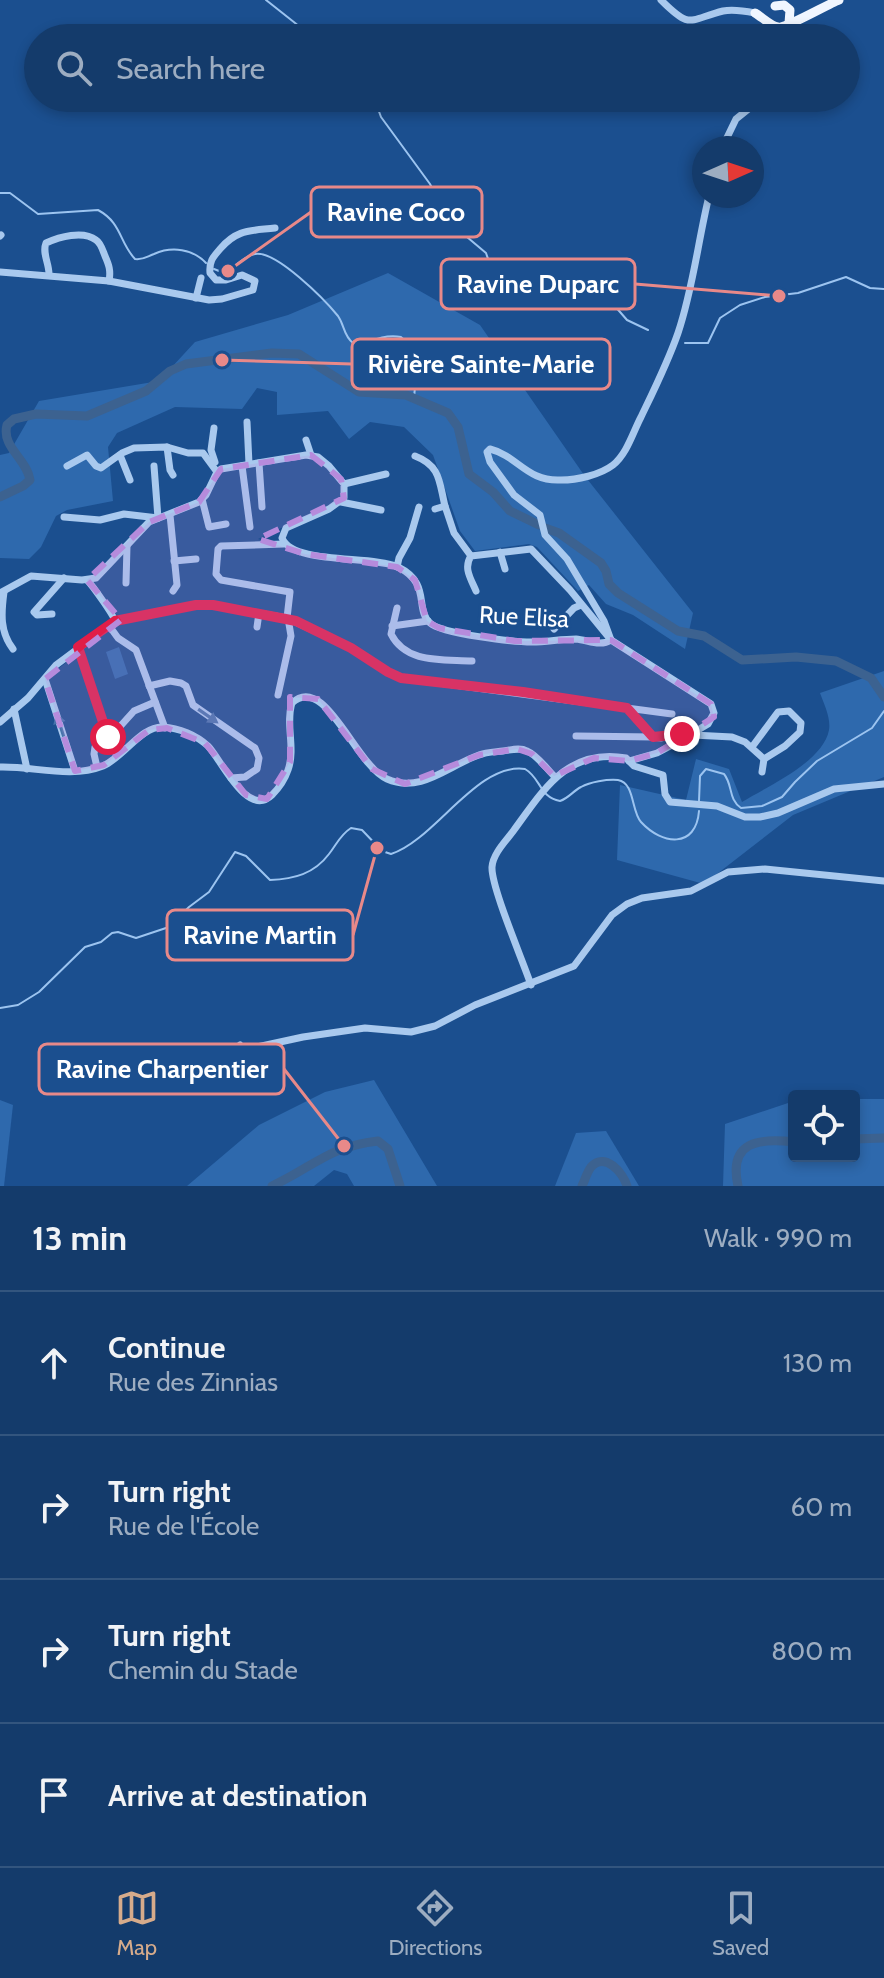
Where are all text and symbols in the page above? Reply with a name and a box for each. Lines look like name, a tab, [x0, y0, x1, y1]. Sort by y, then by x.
search box	[24, 24, 860, 112]
icon: search	[52, 46, 96, 90]
text: Search here	[116, 50, 265, 87]
north arrow	[692, 136, 764, 208]
callout: Ravine Coco	[311, 187, 482, 237]
text: Ravine Coco	[327, 196, 465, 228]
callout: Ravine Duparc	[441, 259, 635, 309]
text: Ravine Duparc	[457, 268, 619, 300]
callout: Rivière Sainte-Marie	[352, 339, 610, 389]
text: Rivière Sainte-Marie	[368, 348, 594, 380]
street label: Rue Elisa	[478, 600, 570, 633]
one-way arrow	[198, 708, 219, 723]
one-way arrow	[53, 713, 65, 737]
route end	[664, 716, 700, 752]
route start	[90, 719, 126, 755]
callout: Ravine Martin	[167, 910, 353, 960]
text: Ravine Martin	[183, 919, 337, 951]
callout: Ravine Charpentier	[39, 1044, 284, 1094]
text: Ravine Charpentier	[56, 1053, 269, 1085]
map controls	[788, 1090, 860, 1162]
button: locate	[788, 1090, 860, 1162]
text: 13 min	[32, 1217, 127, 1259]
text: Walk · 990 m	[704, 1222, 852, 1254]
text: Continue	[108, 1329, 225, 1366]
icon: ahead	[32, 1341, 76, 1385]
text: 130 m	[783, 1347, 852, 1379]
text: Rue des Zinnias	[108, 1366, 278, 1398]
text: Turn right	[108, 1473, 231, 1510]
icon: right	[32, 1485, 76, 1529]
text: 60 m	[790, 1491, 852, 1523]
text: Rue de l'École	[108, 1510, 259, 1542]
text: Turn right	[108, 1617, 231, 1654]
icon: right	[32, 1629, 76, 1673]
text: 800 m	[771, 1635, 852, 1667]
text: Chemin du Stade	[108, 1654, 298, 1686]
icon: arrive	[32, 1773, 76, 1817]
text: Arrive at destination	[108, 1777, 368, 1814]
tab: Map	[115, 1886, 159, 1961]
tab: Directions	[388, 1886, 482, 1961]
tab: Saved	[712, 1886, 769, 1961]

